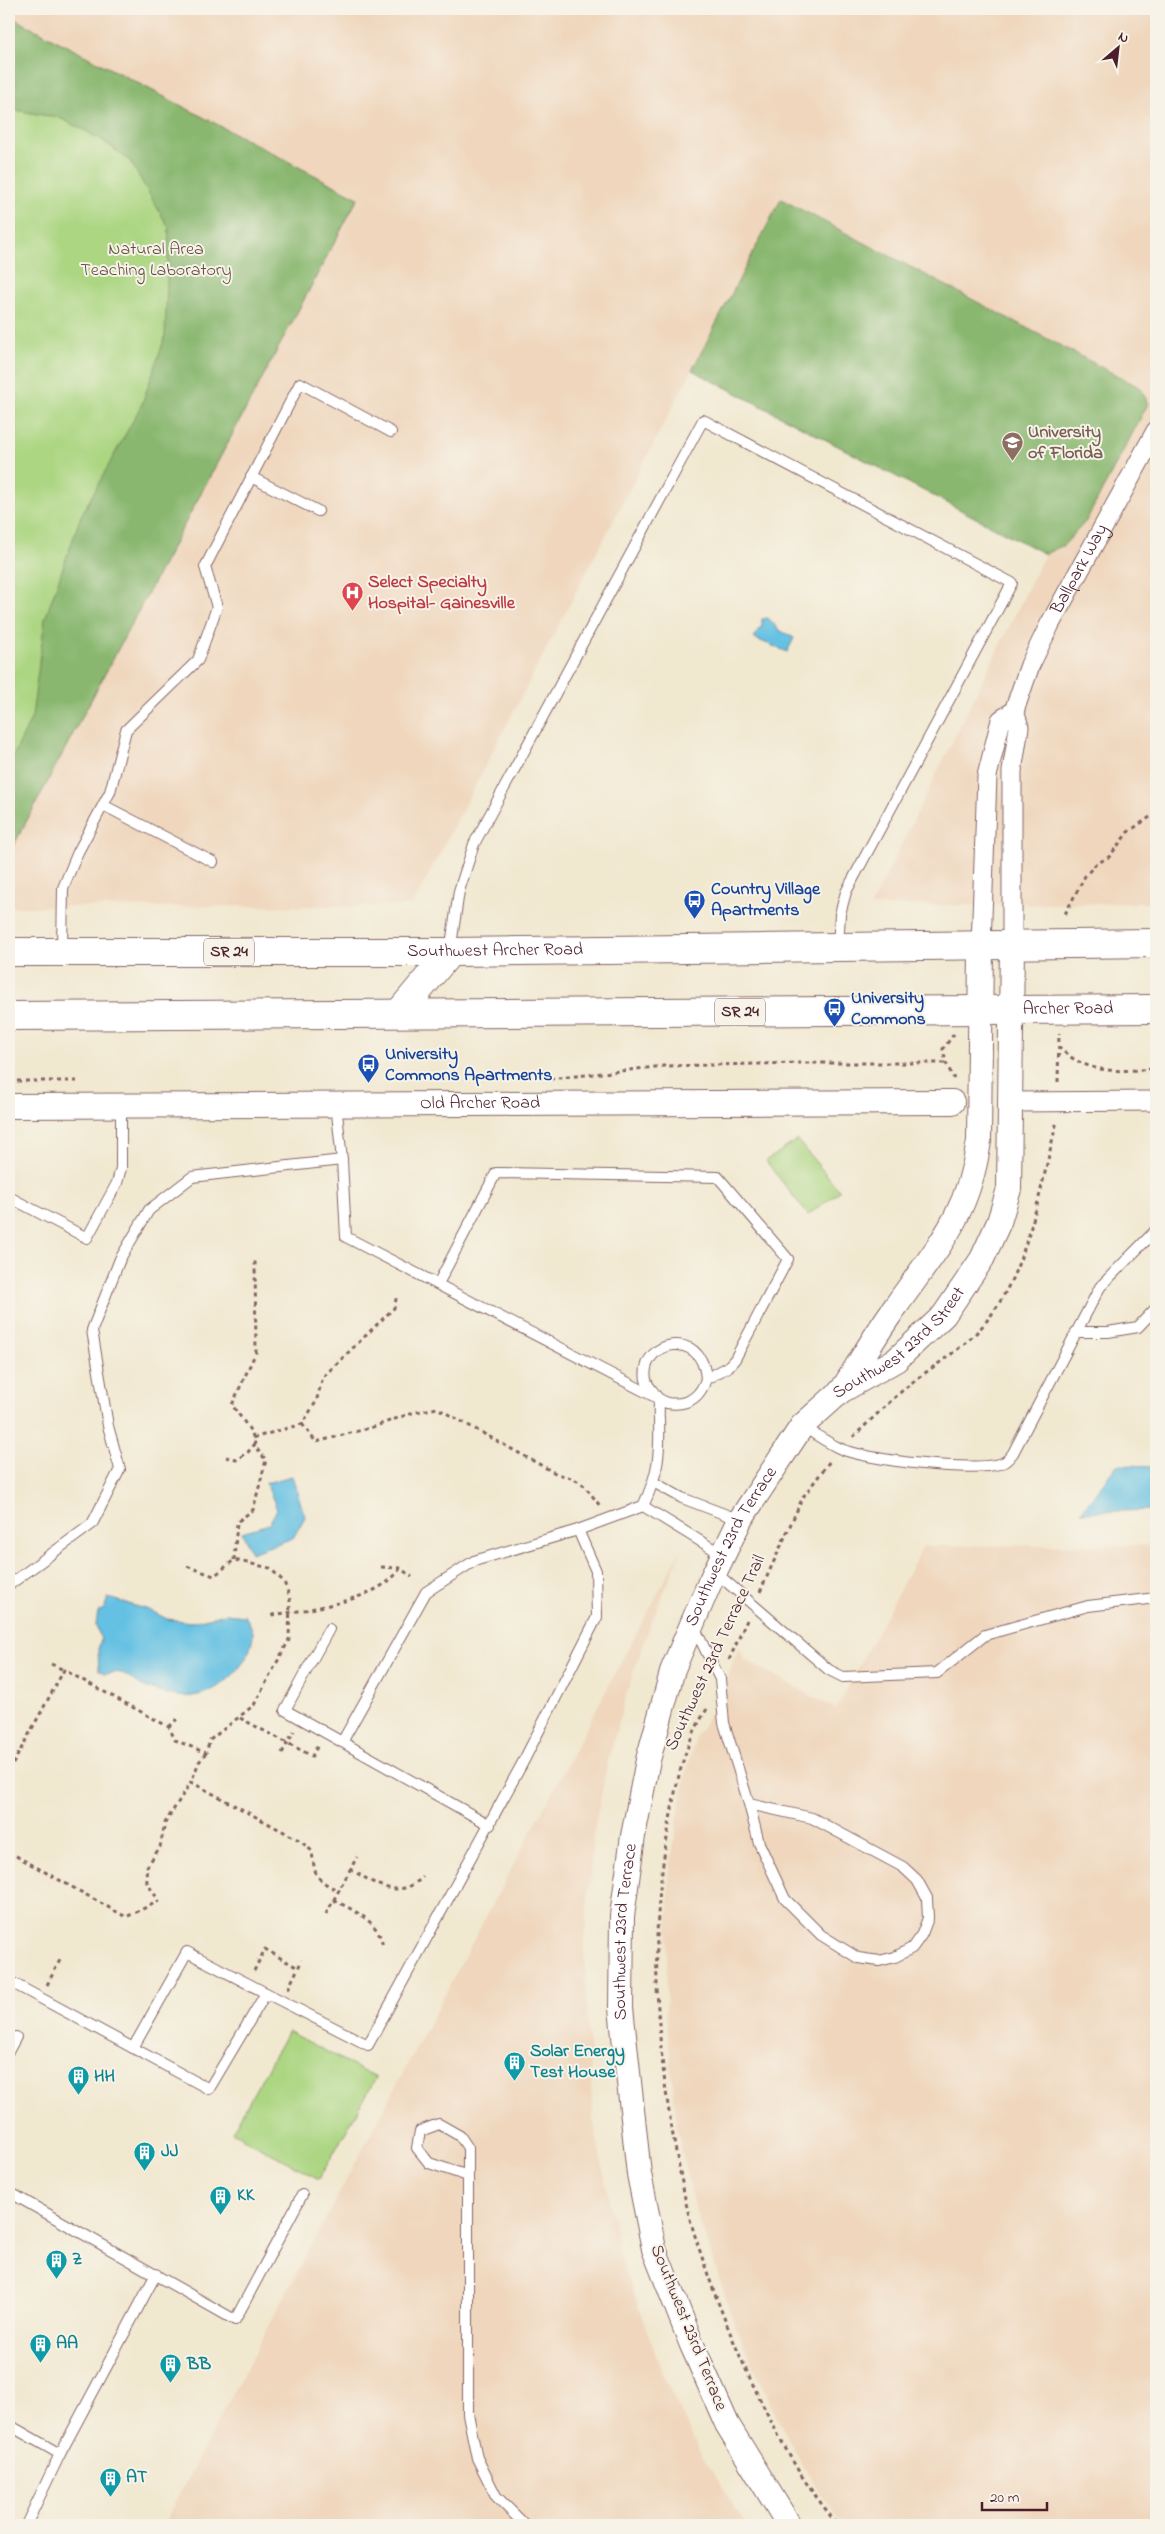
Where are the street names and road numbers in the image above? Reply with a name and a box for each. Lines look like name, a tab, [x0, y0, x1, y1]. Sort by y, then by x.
street label: Ballpark Way	[1044, 520, 1115, 620]
street label: Southwest Archer Road	[407, 937, 583, 965]
road number: SR 24	[204, 939, 254, 966]
street label: Archer Road	[1023, 996, 1113, 1023]
road number: SR 24	[715, 999, 765, 1026]
street label: Old Archer Road	[420, 1091, 540, 1117]
street label: Southwest 23rd Street	[827, 1282, 972, 1406]
street label: Southwest 23rd Terrace	[679, 1461, 785, 1631]
street label: Southwest 23rd Terrace Trail	[659, 1551, 773, 1755]
street label: Southwest 23rd Terrace	[608, 1841, 645, 2022]
street label: Southwest 23rd Terrace	[643, 2241, 734, 2416]

